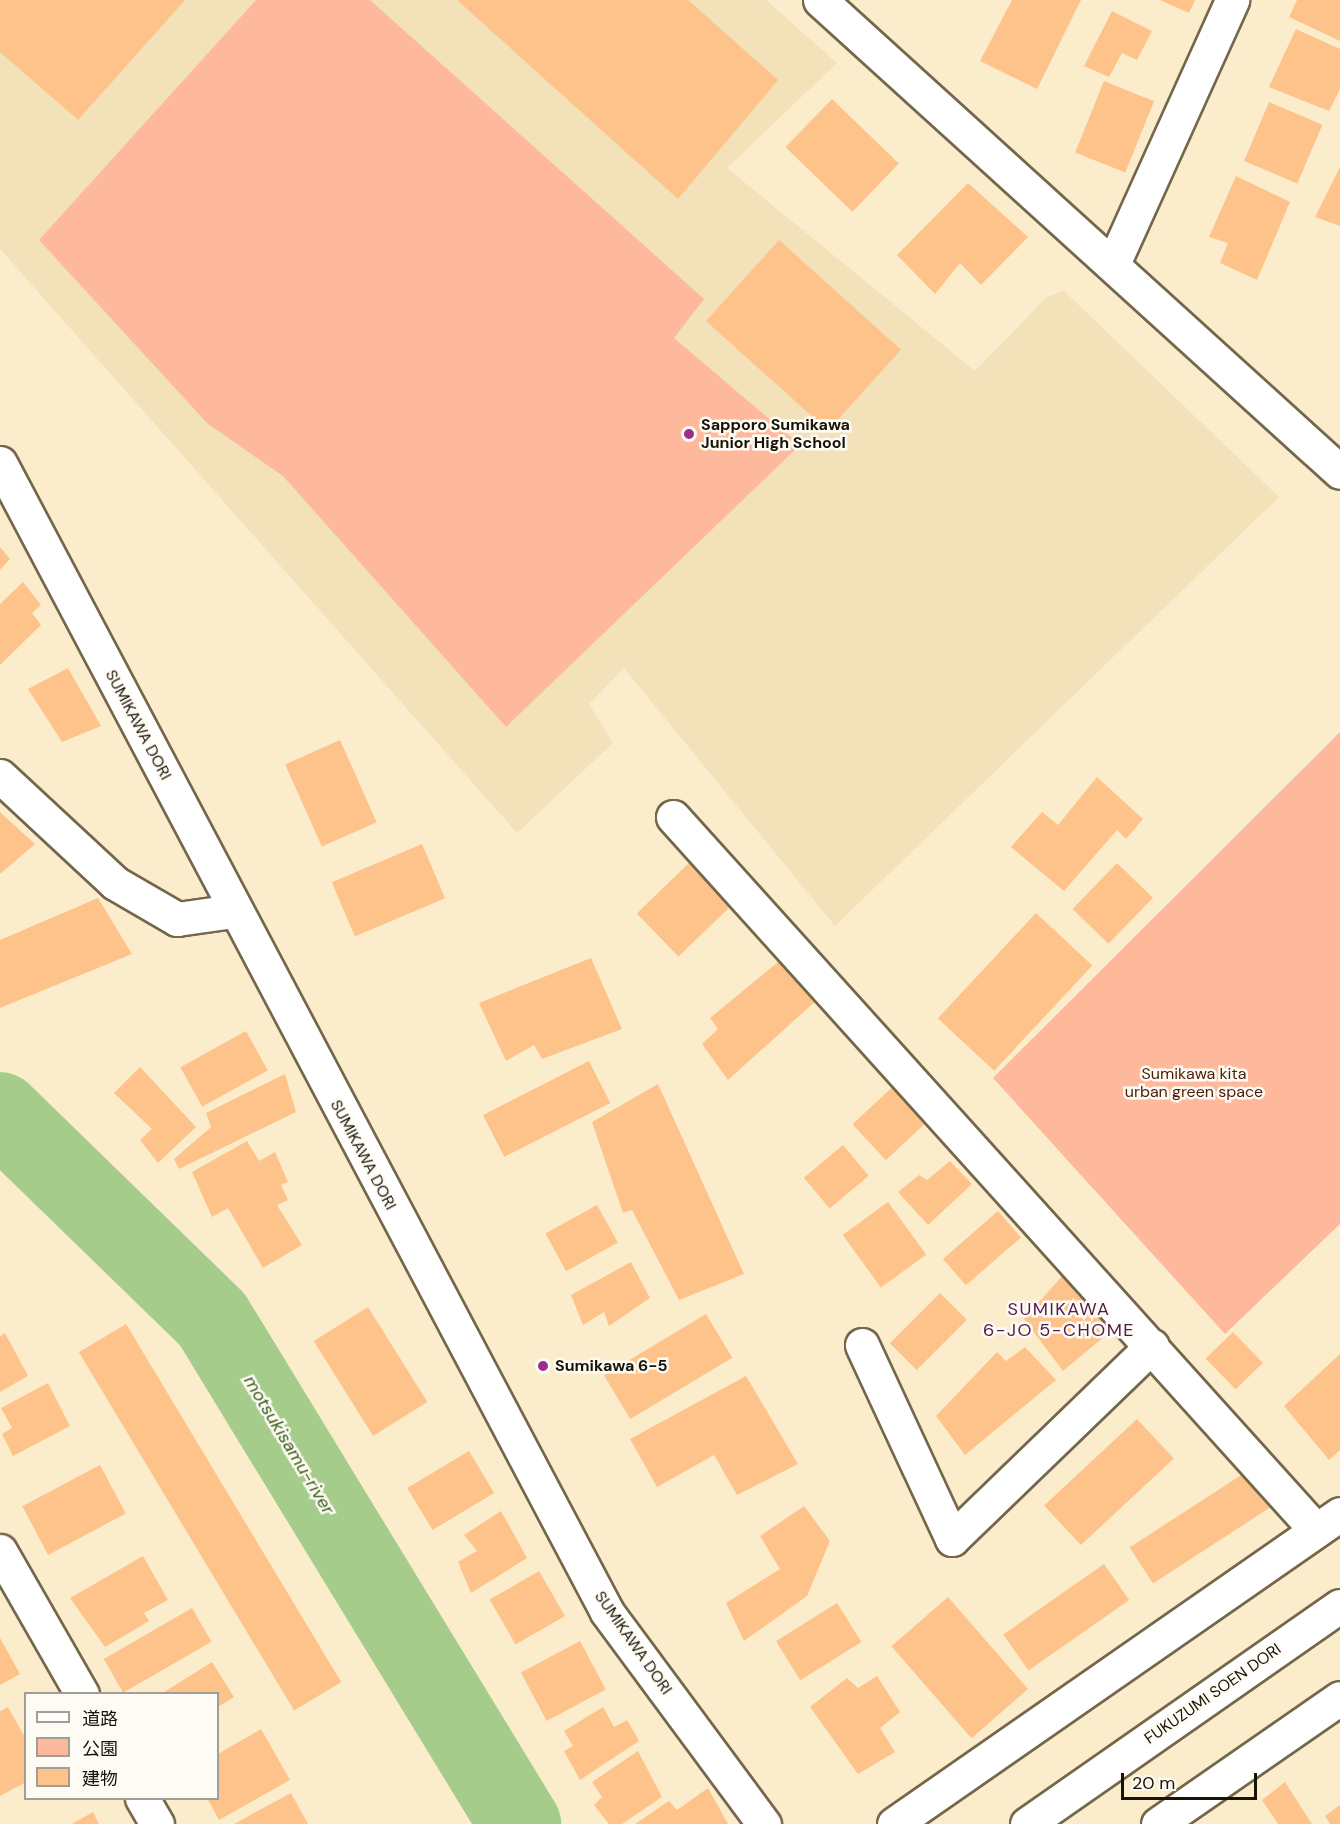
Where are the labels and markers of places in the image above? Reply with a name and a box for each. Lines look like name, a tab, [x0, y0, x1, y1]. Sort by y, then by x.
place label: Sapporo Sumikawa Junior High School	[701, 415, 850, 453]
marker: Sapporo Sumikawa Junior High School	[682, 427, 696, 441]
place label: Sumikawa 6-5	[555, 1356, 667, 1376]
marker: Sumikawa 6-5	[536, 1359, 550, 1373]

